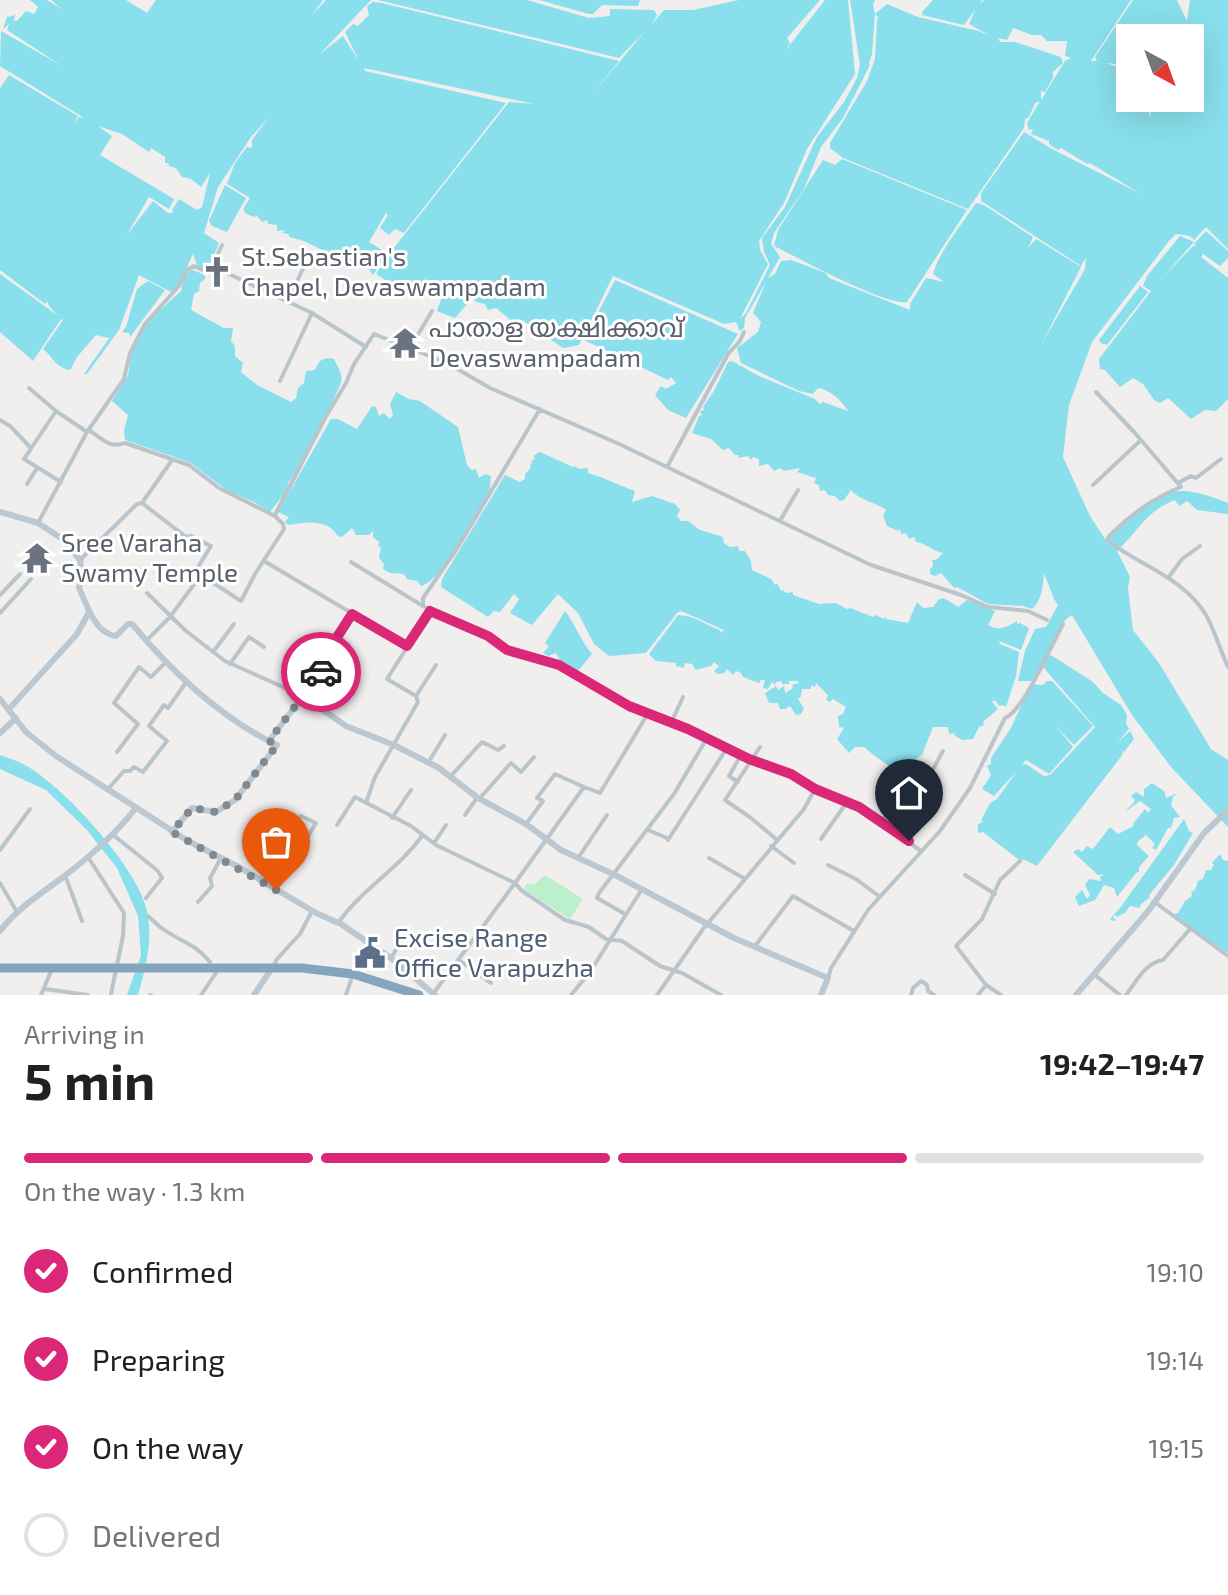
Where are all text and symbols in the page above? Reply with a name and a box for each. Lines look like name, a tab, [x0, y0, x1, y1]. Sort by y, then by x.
north arrow	[1116, 24, 1204, 112]
map controls	[1116, 24, 1204, 112]
place label: St.Sebastian's Chapel, Devaswampadam	[241, 240, 546, 301]
church icon: St.Sebastian's Chapel, Devaswampadam	[200, 255, 234, 289]
place label: പാതാള യക്ഷിക്കാവ് Devaswampadam	[429, 311, 686, 372]
temple icon: പാതാള യക്ഷിക്കാവ് Devaswampadam	[388, 326, 422, 360]
place label: Sree Varaha Swamy Temple	[61, 526, 238, 587]
temple icon: Sree Varaha Swamy Temple	[20, 541, 54, 575]
courier	[281, 632, 361, 712]
icon: car	[299, 650, 343, 694]
pin	[875, 759, 943, 841]
icon: home	[887, 771, 931, 815]
pin	[242, 808, 310, 890]
icon: bag	[254, 820, 298, 864]
place label: Excise Range Office Varapuzha	[394, 921, 594, 982]
public building icon: Excise Range Office Varapuzha	[353, 936, 387, 970]
text: Arriving in	[24, 1018, 145, 1049]
text: 19:42–19:47	[1040, 1045, 1204, 1081]
text: 5 min	[24, 1048, 155, 1110]
text: On the way · 1.3 km	[24, 1175, 245, 1206]
icon: check	[24, 1249, 68, 1293]
text: Confirmed	[92, 1253, 233, 1289]
text: 19:10	[1147, 1256, 1204, 1287]
icon: check	[24, 1337, 68, 1381]
text: Preparing	[92, 1341, 225, 1377]
text: 19:14	[1146, 1344, 1204, 1375]
icon: check	[24, 1425, 68, 1469]
text: On the way	[92, 1429, 244, 1465]
text: 19:15	[1148, 1432, 1204, 1463]
text: Delivered	[92, 1517, 221, 1553]

